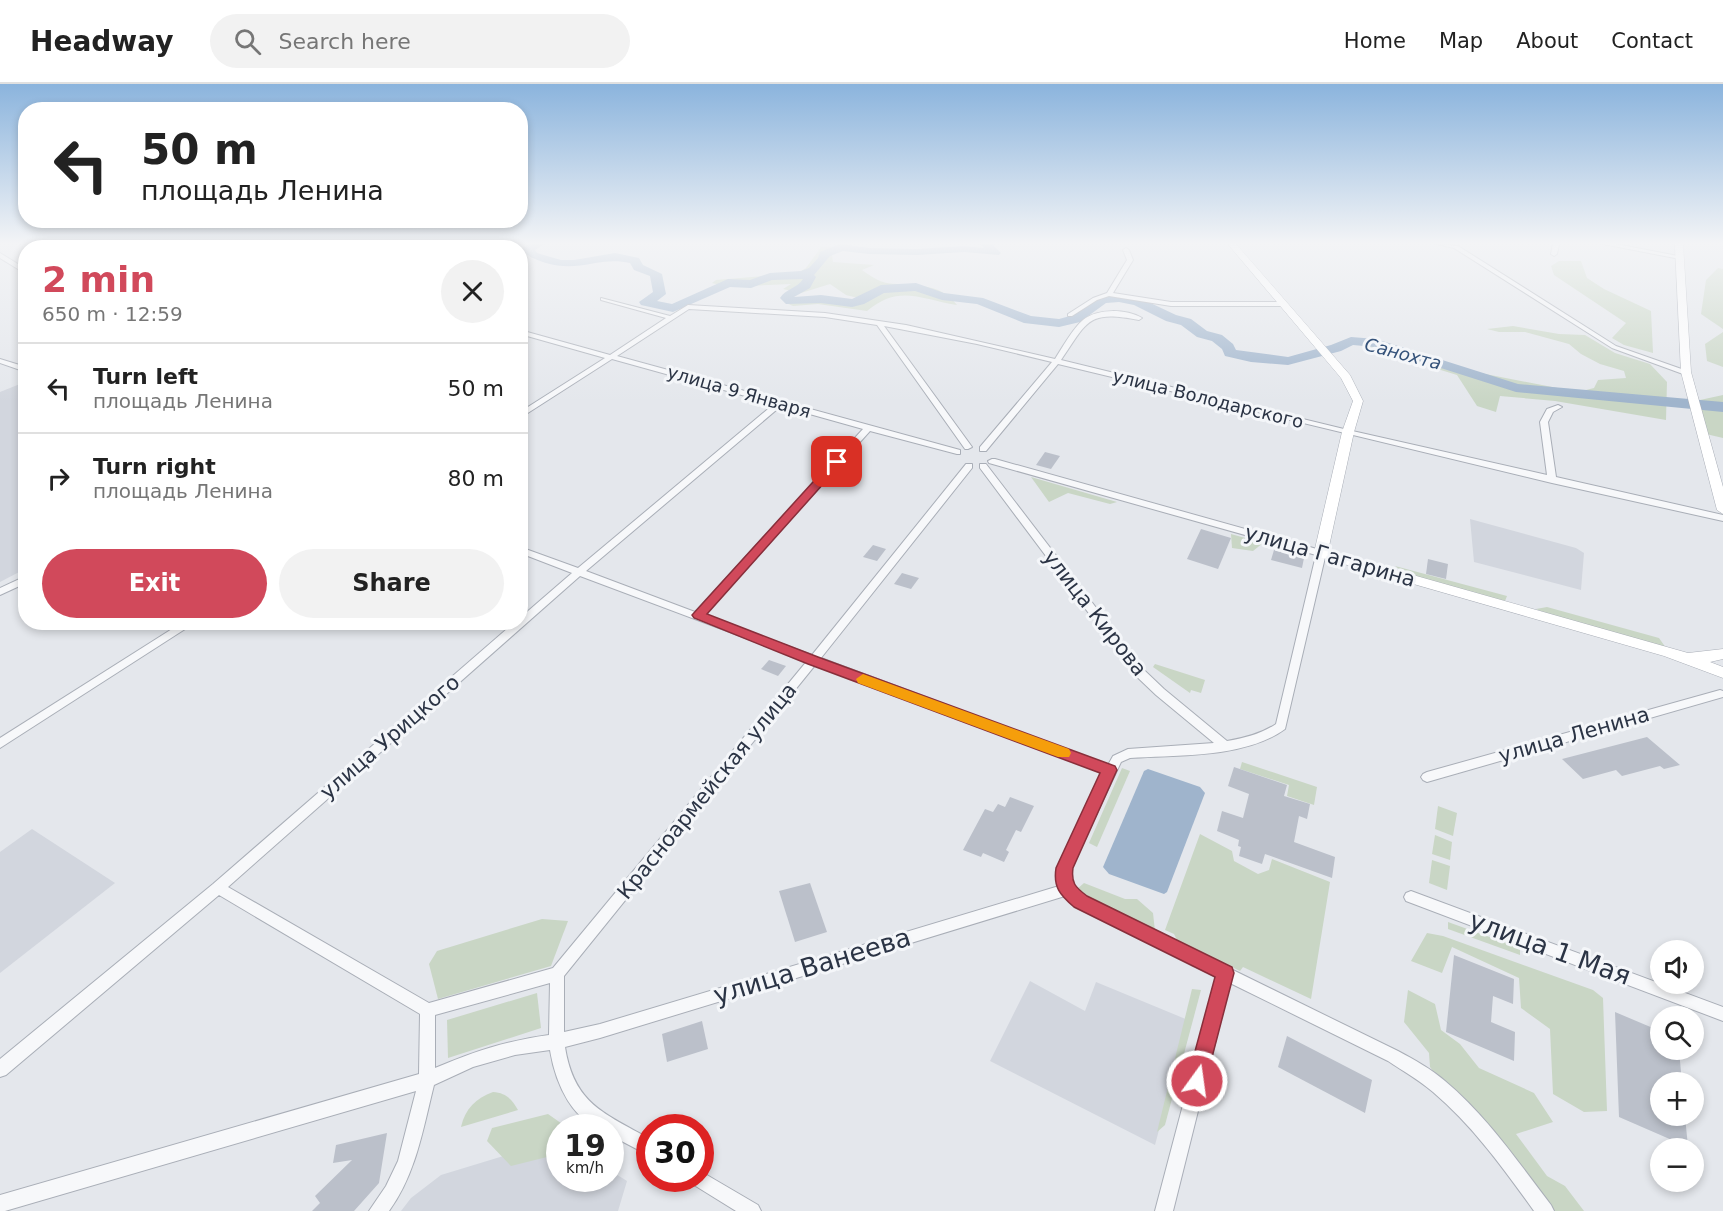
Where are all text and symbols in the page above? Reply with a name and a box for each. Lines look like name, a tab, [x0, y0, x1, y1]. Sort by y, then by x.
search box	[210, 14, 630, 68]
text: Headway	[30, 25, 174, 58]
icon: search	[231, 25, 264, 58]
text: Search here	[279, 29, 411, 54]
text: Home	[1344, 29, 1406, 53]
text: Map	[1439, 29, 1483, 53]
text: About	[1516, 29, 1578, 53]
text: Contact	[1611, 29, 1693, 53]
text: 50 m	[141, 125, 258, 174]
icon: left	[42, 126, 120, 204]
text: площадь Ленина	[141, 175, 384, 206]
text: 2 min	[42, 259, 155, 300]
button: close	[441, 260, 504, 323]
text: 650 m · 12:59	[42, 302, 183, 326]
water label: Санохта	[1362, 333, 1444, 374]
street label: улица 9 Января	[665, 361, 813, 422]
text: Turn left	[93, 364, 198, 389]
street label: улица Володарского	[1111, 365, 1306, 432]
icon: left	[42, 372, 75, 405]
text: 50 m	[448, 376, 504, 401]
text: площадь Ленина	[93, 389, 273, 413]
pin	[811, 436, 862, 487]
icon: arrive	[820, 445, 853, 478]
text: Turn right	[93, 454, 216, 479]
icon: right	[42, 462, 75, 495]
text: 80 m	[448, 466, 504, 491]
text: площадь Ленина	[93, 479, 273, 503]
street label: улица Гагарина	[1242, 520, 1418, 592]
street label: улица Кирова	[1038, 545, 1152, 681]
button: Exit	[42, 549, 267, 618]
button: Share	[279, 549, 504, 618]
street label: улица Урицкого	[315, 670, 465, 804]
street label: Красноармейская улица	[612, 678, 802, 904]
street label: улица Ленина	[1496, 702, 1652, 768]
street label: улица 1 Мая	[1465, 905, 1635, 991]
street label: улица Ванеева	[710, 922, 914, 1010]
map controls	[1650, 940, 1704, 1192]
button: sound	[1650, 940, 1704, 994]
button: search	[1650, 1006, 1704, 1060]
position arrow	[1165, 1049, 1229, 1113]
button: +	[1650, 1072, 1704, 1126]
speed limit sign: 30	[636, 1114, 714, 1192]
text: 19	[564, 1128, 606, 1163]
button: −	[1650, 1138, 1704, 1192]
text: km/h	[566, 1159, 604, 1177]

